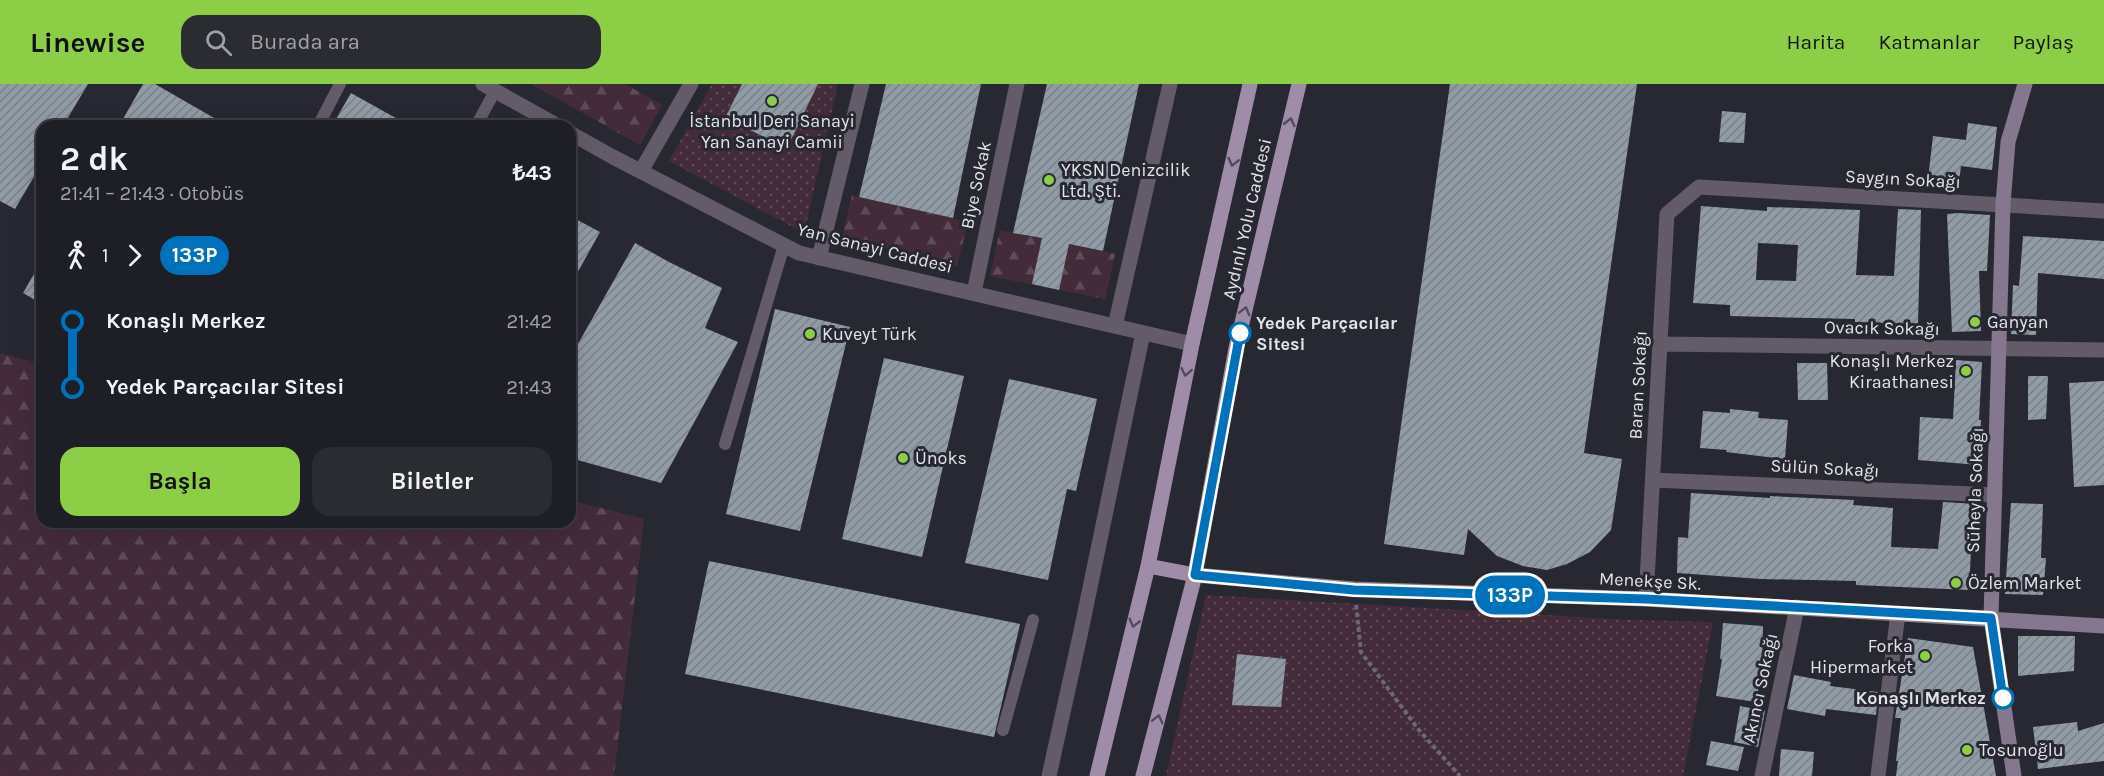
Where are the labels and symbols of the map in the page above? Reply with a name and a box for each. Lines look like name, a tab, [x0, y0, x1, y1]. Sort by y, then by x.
marker: İstanbul Deri Sanayi Yan Sanayi Camii	[765, 94, 779, 108]
place label: İstanbul Deri Sanayi Yan Sanayi Camii	[689, 110, 855, 153]
one-way arrow	[1283, 117, 1296, 127]
street label: Aydınlı Yolu Caddesi	[1218, 136, 1276, 302]
street label: Biye Sokak	[956, 139, 996, 231]
one-way arrow	[1227, 156, 1240, 166]
place label: YKSN Denizcilik Ltd. Şti.	[1061, 159, 1190, 202]
street label: Saygın Sokağı	[1845, 165, 1961, 193]
marker: YKSN Denizcilik Ltd. Şti.	[1042, 173, 1056, 187]
street label: Yan Sanayi Caddesi	[795, 218, 955, 278]
one-way arrow	[1237, 307, 1250, 317]
place label: Ganyan	[1987, 311, 2049, 333]
place label: Yedek Parçacılar Sitesi	[1256, 312, 1397, 355]
marker: Ganyan	[1968, 315, 1982, 329]
street label: Ovacık Sokağı	[1824, 316, 1940, 340]
marker: Yedek Parçacılar Sitesi	[1229, 322, 1251, 344]
place label: Kuveyt Türk	[822, 323, 917, 345]
marker: Kuveyt Türk	[803, 327, 817, 341]
street label: Baran Sokağı	[1624, 330, 1652, 440]
place label: Konaşlı Merkez Kiraathanesi	[1829, 350, 1954, 393]
marker: Konaşlı Merkez Kiraathanesi	[1959, 364, 1973, 378]
one-way arrow	[1180, 367, 1193, 377]
street label: Süheyla Sokağı	[1962, 427, 1988, 553]
place label: Ünoks	[915, 447, 967, 469]
marker: Ünoks	[896, 451, 910, 465]
street label: Sülün Sokağı	[1770, 454, 1880, 482]
street label: Menekşe Sk.	[1599, 567, 1701, 595]
place label: Özlem Market	[1968, 572, 2082, 594]
line badge: 133P	[1468, 576, 1552, 614]
marker: Özlem Market	[1949, 576, 1963, 590]
one-way arrow	[1129, 618, 1142, 628]
street label: Akıncı Sokağı	[1738, 631, 1782, 745]
place label: Forka Hipermarket	[1810, 635, 1913, 678]
marker: Forka Hipermarket	[1918, 649, 1932, 663]
place label: Konaşlı Merkez	[1855, 687, 1986, 709]
marker: Konaşlı Merkez	[1992, 687, 2014, 709]
one-way arrow	[1150, 715, 1163, 725]
place label: Tosunoğlu	[1979, 739, 2064, 761]
marker: Tosunoğlu	[1960, 743, 1974, 757]

